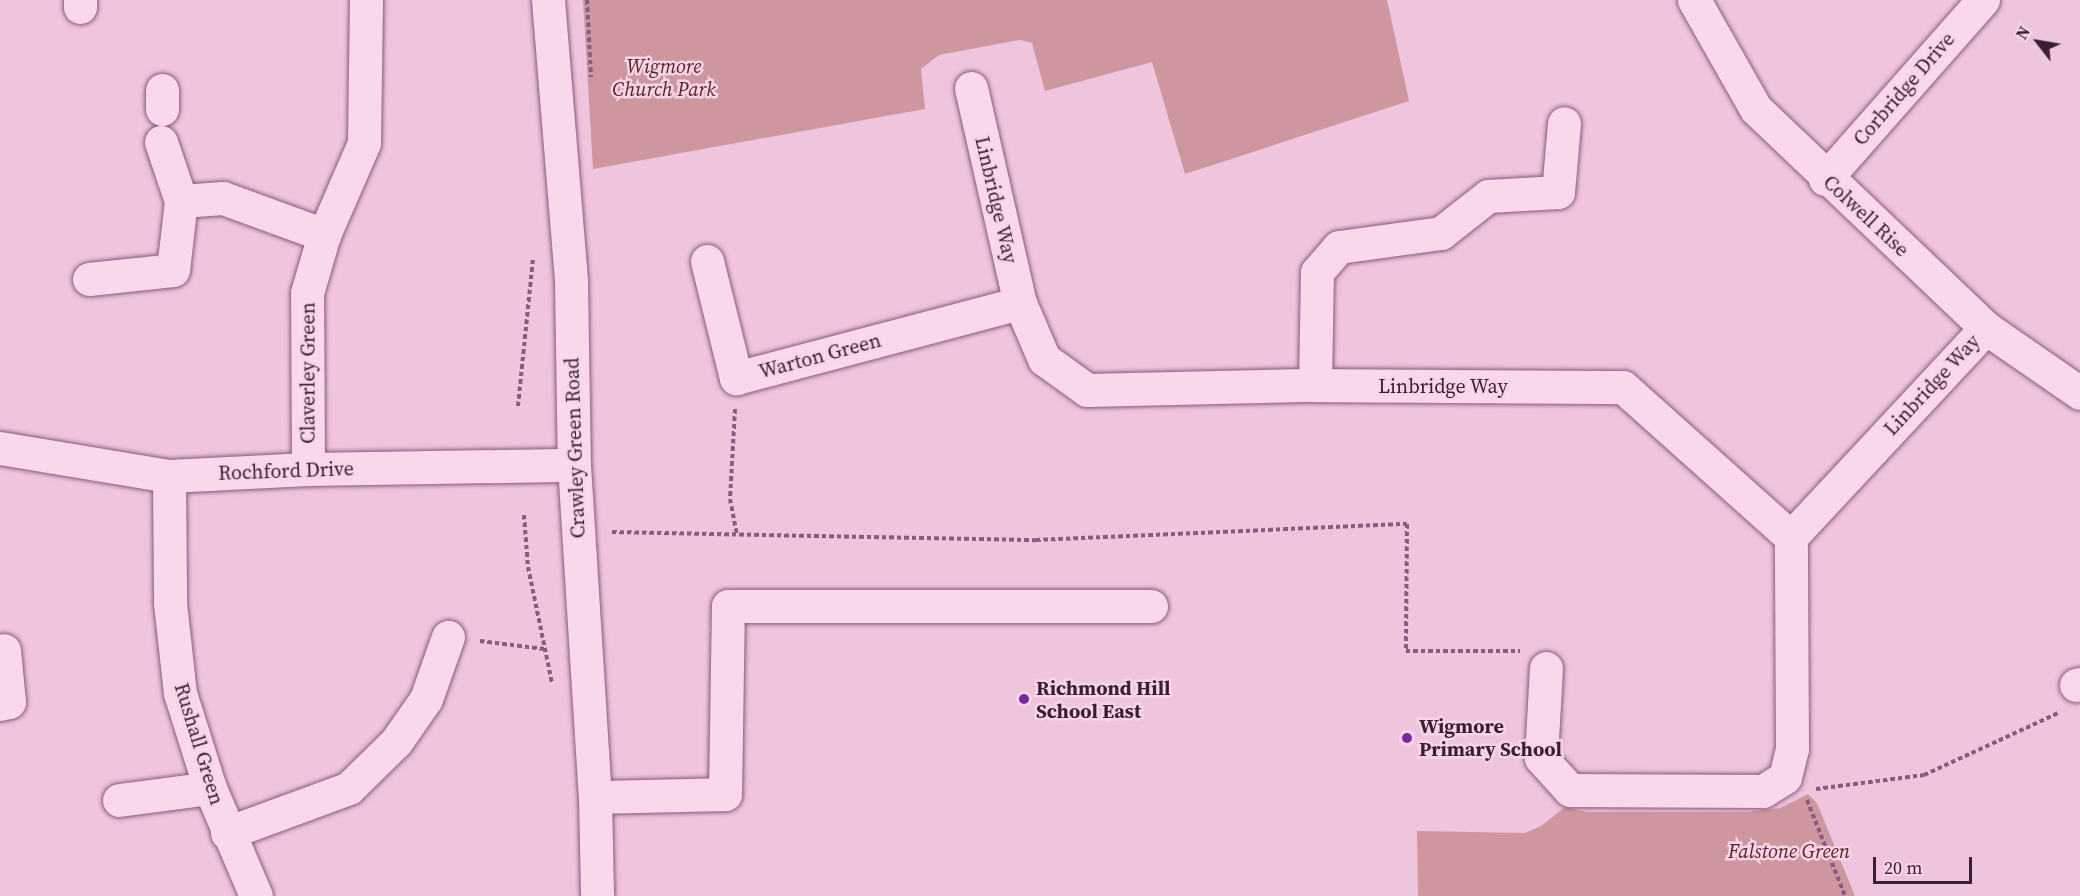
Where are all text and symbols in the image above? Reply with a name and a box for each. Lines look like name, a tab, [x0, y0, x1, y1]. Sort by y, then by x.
north arrow	[2008, 12, 2068, 72]
text: N	[2010, 22, 2035, 43]
street label: Corbridge Drive	[1848, 27, 1960, 151]
park label: Wigmore Church Park	[612, 54, 716, 101]
street label: Linbridge Way	[970, 134, 1022, 266]
street label: Colwell Rise	[1818, 170, 1914, 262]
street label: Claverley Green	[296, 302, 320, 444]
street label: Warton Green	[756, 328, 884, 384]
street label: Linbridge Way	[1879, 329, 1985, 441]
street label: Crawley Green Road	[560, 357, 590, 539]
street label: Linbridge Way	[1378, 374, 1508, 398]
street label: Rochford Drive	[218, 457, 354, 485]
place label: Richmond Hill School East	[1036, 676, 1171, 723]
street label: Rushall Green	[169, 680, 229, 808]
marker: Richmond Hill School East	[1017, 692, 1031, 706]
place label: Wigmore Primary School	[1419, 714, 1562, 761]
marker: Wigmore Primary School	[1400, 731, 1414, 745]
park label: Falstone Green	[1728, 839, 1850, 863]
scale bar	[1876, 845, 1975, 883]
text: 20 m	[1884, 855, 1922, 880]

